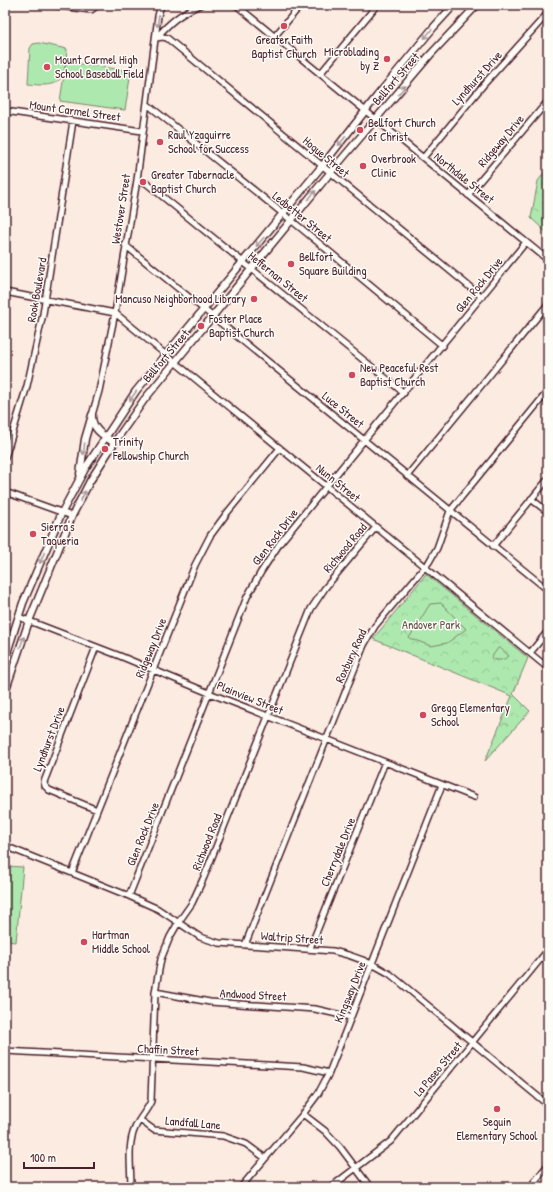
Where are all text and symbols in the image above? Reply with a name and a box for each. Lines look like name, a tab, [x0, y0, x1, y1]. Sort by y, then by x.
one-way arrow	[154, 14, 162, 27]
marker: Greater Faith Baptist Church	[279, 21, 289, 31]
one-way arrow	[424, 29, 433, 40]
place label: Greater Faith Baptist Church	[252, 31, 316, 62]
place label: Microblading by Z	[324, 43, 379, 74]
street label: Lyndhurst Drive	[447, 46, 506, 109]
street label: Bellfort Street	[368, 48, 424, 109]
place label: Mount Carmel High School Baseball Field	[55, 51, 144, 82]
marker: Microblading by Z	[382, 54, 392, 64]
marker: Mount Carmel High School Baseball Field	[42, 62, 52, 72]
one-way arrow	[397, 85, 406, 95]
street label: Mount Carmel Street	[28, 96, 123, 125]
street label: Ridgeway Drive	[474, 111, 528, 171]
place label: Bellfort Church of Christ	[368, 114, 435, 145]
marker: Bellfort Church of Christ	[355, 125, 365, 135]
place label: Raul Yzaguirre School for Success	[168, 126, 249, 157]
street label: Hogue Street	[299, 132, 354, 182]
one-way arrow	[338, 136, 346, 147]
marker: Raul Yzaguirre School for Success	[155, 137, 165, 147]
street label: Northdale Street	[431, 148, 499, 208]
place label: Overbrook Clinic	[371, 150, 416, 181]
marker: Overbrook Clinic	[358, 161, 368, 171]
place label: Greater Tabernacle Baptist Church	[151, 166, 235, 197]
street label: Westover Street	[107, 172, 135, 245]
marker: Greater Tabernacle Baptist Church	[138, 177, 148, 187]
street label: Ledbetter Street	[269, 187, 336, 246]
one-way arrow	[308, 190, 317, 201]
one-way arrow	[255, 236, 264, 247]
street label: Heffernan Street	[245, 247, 312, 307]
place label: Bellfort Square Building	[299, 248, 367, 279]
street label: Glen Rock Drive	[451, 253, 506, 316]
street label: Rook Boulevard	[22, 256, 51, 324]
marker: Bellfort Square Building	[286, 259, 296, 269]
place label: Mancuso Neighborhood Library	[115, 290, 246, 307]
marker: Mancuso Neighborhood Library	[249, 294, 259, 304]
place label: Foster Place Baptist Church	[208, 310, 274, 341]
marker: Foster Place Baptist Church	[196, 321, 206, 331]
street label: Bellfort Street	[138, 325, 193, 386]
place label: New Peaceful Rest Baptist Church	[360, 359, 439, 390]
marker: New Peaceful Rest Baptist Church	[347, 370, 357, 380]
street label: Luce Street	[319, 387, 369, 432]
one-way arrow	[129, 391, 137, 402]
place label: Trinity Fellowship Church	[112, 433, 189, 464]
one-way arrow	[80, 442, 87, 455]
marker: Trinity Fellowship Church	[100, 444, 110, 454]
street label: Nunn Street	[312, 459, 365, 506]
one-way arrow	[80, 490, 87, 502]
street label: Glen Rock Drive	[248, 505, 302, 569]
place label: Sierra's Taqueria	[41, 518, 79, 549]
street label: Richwood Road	[319, 519, 371, 576]
marker: Sierra's Taqueria	[28, 529, 38, 539]
one-way arrow	[38, 552, 46, 564]
street label: Ridgeway Drive	[131, 615, 170, 680]
park label: Andover Park	[402, 616, 460, 633]
street label: Roxbury Road	[331, 626, 371, 685]
one-way arrow	[19, 635, 26, 648]
street label: Plainview Street	[214, 676, 287, 719]
place label: Gregg Elementary School	[431, 699, 510, 730]
street label: Lyndhurst Drive	[28, 704, 69, 774]
marker: Gregg Elementary School	[418, 710, 428, 720]
street label: Glen Rock Drive	[122, 799, 163, 868]
street label: Richwood Road	[187, 810, 226, 873]
street label: Cherrydale Drive	[316, 814, 359, 889]
place label: Hartman Middle School	[92, 926, 151, 957]
street label: Waltrip Street	[260, 927, 325, 948]
marker: Hartman Middle School	[79, 937, 89, 947]
street label: Kingsway Drive	[329, 958, 370, 1025]
street label: Andwood Street	[219, 984, 288, 1005]
street label: La Paseo Street	[409, 1037, 466, 1100]
street label: Chaffin Street	[137, 1039, 200, 1060]
marker: Seguin Elementary School	[492, 1104, 502, 1114]
street label: Landfall Lane	[165, 1112, 222, 1133]
place label: Seguin Elementary School	[457, 1113, 538, 1144]
scale bar	[24, 1144, 94, 1170]
text: 100 m	[30, 1149, 56, 1166]

